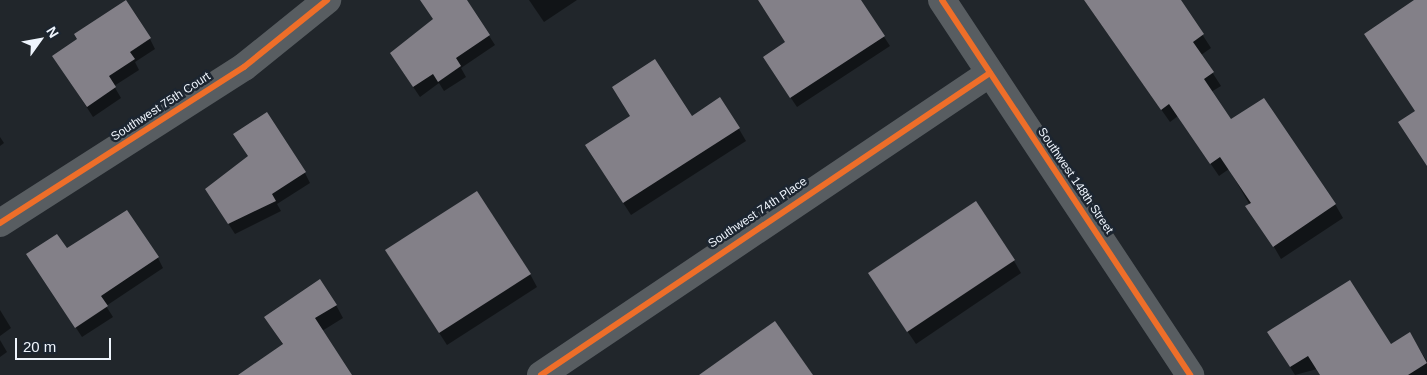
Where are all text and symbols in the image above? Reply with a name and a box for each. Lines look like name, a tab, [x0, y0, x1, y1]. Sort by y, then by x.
north arrow	[15, 15, 65, 65]
text: N	[43, 24, 62, 41]
street label: Southwest 75th Court	[109, 70, 213, 144]
street label: Southwest 148th Street	[1034, 125, 1116, 237]
street label: Southwest 74th Place	[706, 175, 810, 251]
scale bar	[18, 328, 114, 360]
text: 20 m	[23, 338, 56, 355]

